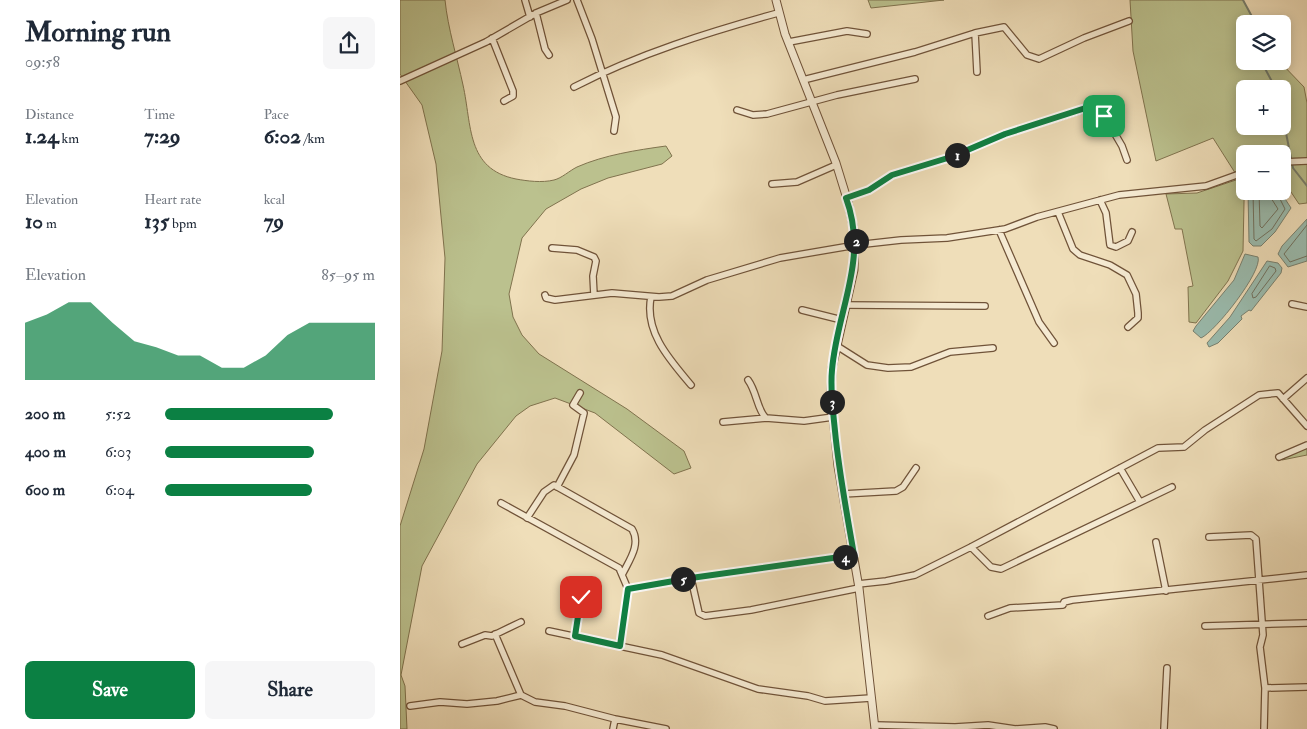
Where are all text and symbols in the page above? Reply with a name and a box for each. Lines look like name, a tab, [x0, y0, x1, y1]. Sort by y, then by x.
text: Morning run	[25, 15, 171, 50]
map controls	[1236, 15, 1291, 200]
button: layers	[1236, 15, 1291, 70]
button: share	[323, 17, 375, 69]
text: 09:58	[25, 52, 60, 72]
button: +	[1236, 80, 1291, 135]
pin	[1083, 95, 1125, 137]
icon: arrive	[1090, 102, 1118, 130]
text: Distance	[25, 106, 74, 123]
text: Time	[144, 106, 175, 123]
text: Pace	[264, 106, 289, 123]
text: 1.24	[25, 123, 59, 150]
text: 7:29	[144, 123, 181, 150]
text: 6:02	[264, 123, 301, 150]
text: km	[59, 130, 79, 147]
text: /km	[301, 130, 325, 147]
pin: 1	[944, 142, 970, 168]
button: −	[1236, 145, 1291, 200]
text: 1	[955, 147, 960, 164]
text: Elevation	[25, 191, 78, 208]
text: Heart rate	[144, 191, 201, 208]
text: kcal	[264, 191, 285, 208]
text: 10	[25, 208, 43, 235]
text: 135	[144, 208, 169, 235]
text: 79	[264, 208, 284, 235]
text: m	[43, 215, 57, 232]
text: bpm	[169, 215, 197, 232]
pin: 2	[844, 228, 868, 254]
text: 2	[853, 233, 860, 250]
text: Elevation	[25, 265, 86, 285]
text: 85–95 m	[321, 265, 375, 285]
pin: 3	[820, 390, 844, 414]
text: 3	[830, 394, 835, 411]
text: 200 m	[25, 404, 65, 424]
text: 5:52	[105, 404, 131, 424]
text: 400 m	[25, 442, 66, 462]
text: 6:03	[105, 442, 131, 462]
text: 600 m	[25, 480, 65, 500]
text: 6:04	[105, 480, 134, 500]
pin: 4	[832, 544, 858, 570]
text: 4	[842, 549, 849, 566]
pin: 5	[670, 566, 696, 592]
text: 5	[680, 571, 687, 588]
pin	[560, 576, 602, 618]
icon: check	[567, 583, 595, 611]
button: Save	[25, 661, 195, 719]
button: Share	[205, 661, 375, 719]

